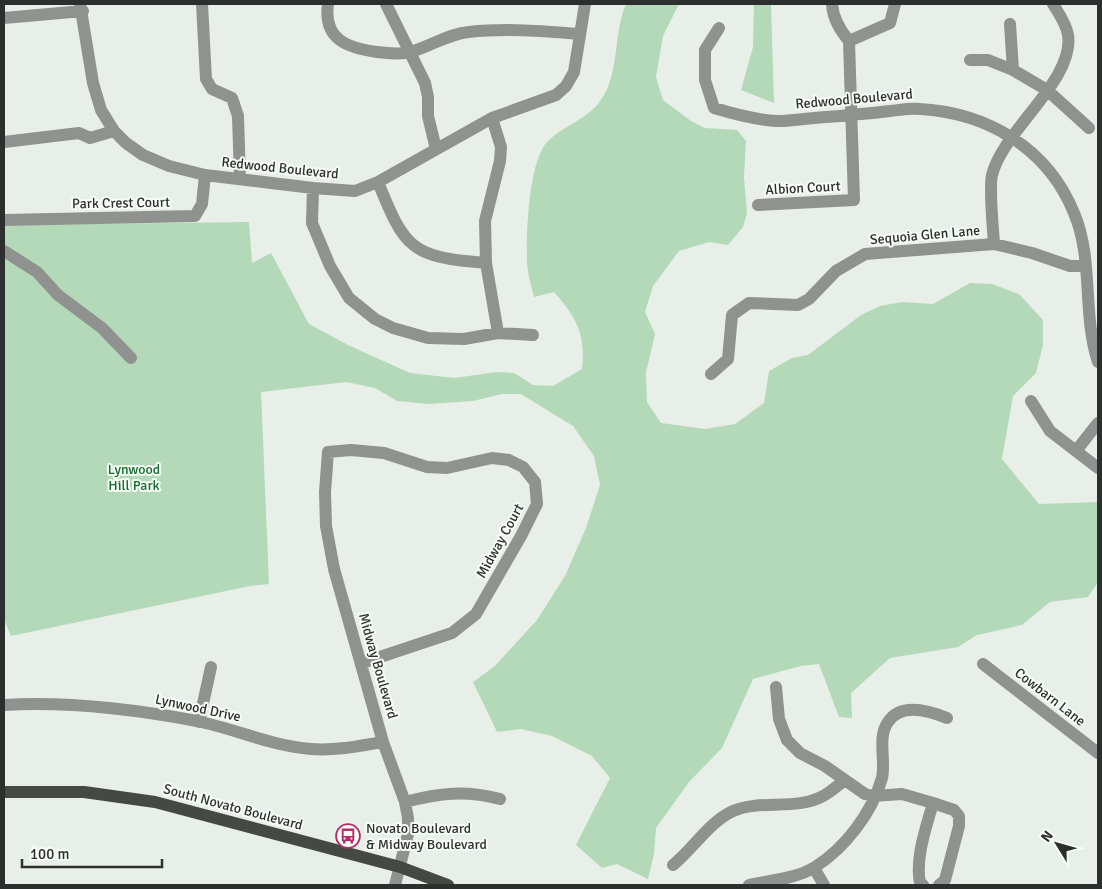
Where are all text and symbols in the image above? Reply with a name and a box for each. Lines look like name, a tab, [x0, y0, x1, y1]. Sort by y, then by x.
street label: Redwood Boulevard	[795, 85, 913, 113]
street label: Redwood Boulevard	[221, 153, 339, 183]
street label: Albion Court	[765, 178, 841, 198]
street label: Park Crest Court	[72, 194, 170, 212]
street label: Sequoia Glen Lane	[869, 222, 981, 248]
park label: Lynwood Hill Park	[108, 461, 160, 494]
street label: Midway Court	[473, 501, 528, 581]
street label: Midway Boulevard	[355, 611, 401, 721]
street label: Cowbarn Lane	[1011, 664, 1089, 730]
street label: Lynwood Drive	[154, 691, 242, 725]
street label: South Novato Boulevard	[161, 780, 305, 834]
north arrow	[1032, 819, 1082, 869]
place label: Novato Boulevard & Midway Boulevard	[366, 820, 487, 853]
bus stop icon: Novato Boulevard & Midway Boulevard	[335, 823, 361, 849]
text: N	[1037, 827, 1057, 845]
scale bar	[22, 836, 162, 868]
text: 100 m	[30, 845, 70, 863]

